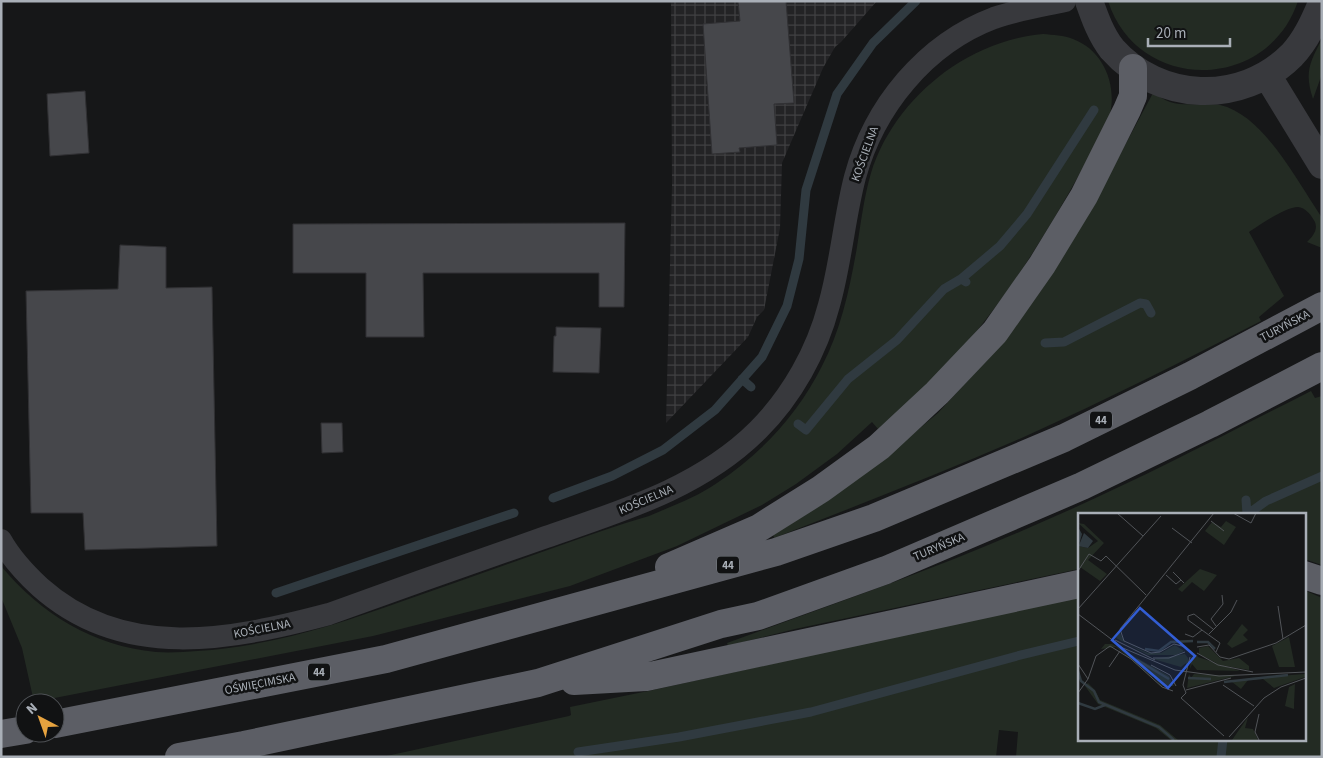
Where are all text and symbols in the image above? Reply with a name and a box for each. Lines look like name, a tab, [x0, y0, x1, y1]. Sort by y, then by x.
scale bar	[1148, 15, 1230, 47]
text: 20 m	[1156, 23, 1186, 44]
street label: KOŚCIELNA	[847, 124, 883, 184]
street label: TURYŃSKA	[1257, 306, 1313, 346]
road number: 44	[1090, 412, 1112, 428]
street label: KOŚCIELNA	[616, 481, 676, 519]
inset map	[1078, 513, 1306, 740]
street label: TURYŃSKA	[911, 528, 968, 565]
road number: 44	[717, 556, 739, 574]
street label: KOŚCIELNA	[232, 615, 292, 643]
road number: 44	[308, 664, 330, 680]
street label: OŚWIĘCIMSKA	[223, 669, 297, 699]
north arrow	[15, 693, 65, 743]
text: N	[22, 698, 42, 720]

